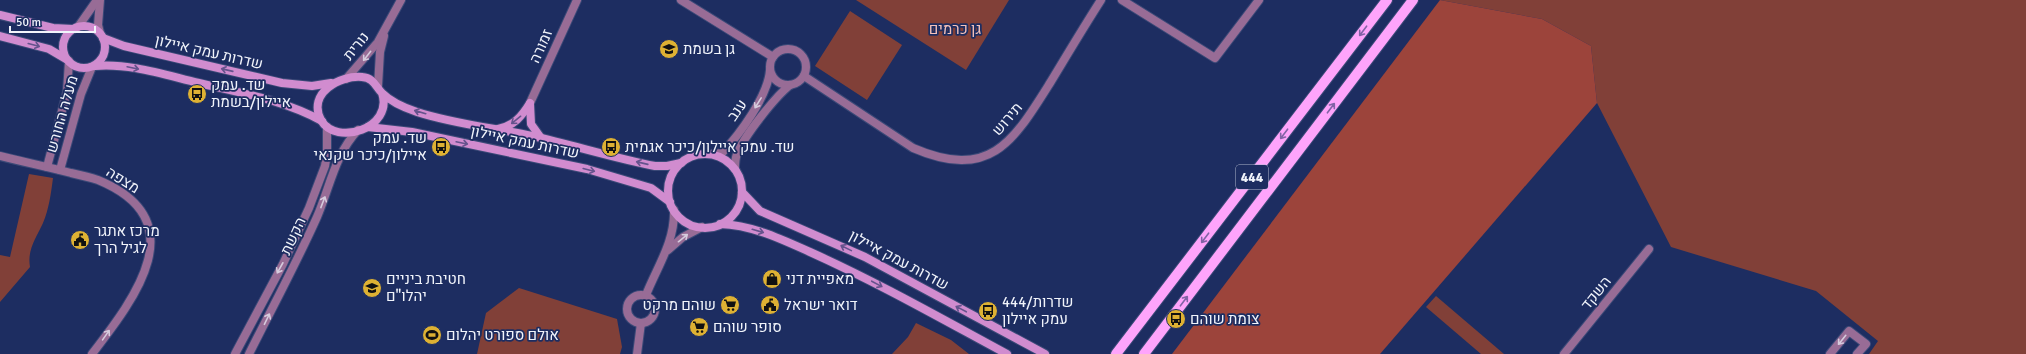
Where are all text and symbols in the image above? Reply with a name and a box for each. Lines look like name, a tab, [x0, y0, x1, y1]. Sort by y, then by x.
scale bar	[10, 8, 95, 34]
text: 50 m	[16, 15, 41, 30]
park label: גן כרמים	[929, 20, 981, 38]
one-way arrow	[1359, 25, 1367, 36]
street label: זמורה	[526, 26, 556, 66]
street label: נורית	[339, 28, 373, 64]
street label: שדרות עמק איילון	[153, 31, 265, 73]
school or university icon: גן בשמת	[658, 38, 680, 60]
place label: גן בשמת	[683, 40, 735, 58]
one-way arrow	[28, 41, 41, 49]
one-way arrow	[363, 50, 372, 61]
one-way arrow	[126, 64, 139, 72]
one-way arrow	[221, 66, 234, 74]
street label: מעלה החורש	[42, 73, 82, 155]
place label: שד. עמק איילון/בשמת	[211, 76, 291, 111]
bus stop icon: שד. עמק איילון/בשמת	[186, 83, 208, 105]
street label: ענב	[723, 96, 751, 124]
one-way arrow	[754, 97, 762, 108]
street label: תירוש	[988, 99, 1026, 139]
one-way arrow	[1326, 103, 1335, 114]
one-way arrow	[414, 108, 427, 115]
one-way arrow	[511, 116, 521, 125]
street label: שדרות עמק איילון	[469, 122, 581, 162]
place label: שד. עמק איילון/כיכר שקנאי	[313, 129, 427, 164]
one-way arrow	[1280, 129, 1288, 140]
bus stop icon: שד. עמק איילון/כיכר שקנאי	[430, 136, 452, 158]
bus stop icon: שד. עמק איילון/כיכר אגמית	[600, 136, 622, 158]
place label: שד. עמק איילון/כיכר אגמית	[625, 138, 794, 156]
one-way arrow	[455, 139, 468, 147]
one-way arrow	[636, 159, 649, 166]
street label: מצפה	[103, 163, 143, 197]
road number: 444	[1236, 165, 1268, 189]
one-way arrow	[582, 167, 595, 174]
one-way arrow	[320, 196, 328, 208]
street label: הקשת	[277, 214, 309, 258]
place label: מרכז אתגר לגיל הרך	[94, 222, 160, 257]
street label: שדרות עמק איילון	[846, 226, 952, 294]
one-way arrow	[751, 228, 764, 235]
public building icon: מרכז אתגר לגיל הרך	[69, 229, 91, 251]
one-way arrow	[1201, 232, 1210, 243]
one-way arrow	[677, 233, 688, 242]
one-way arrow	[841, 244, 853, 251]
one-way arrow	[276, 262, 284, 274]
shop icon: מאפיית דני	[761, 268, 783, 290]
place label: חטיבת ביניים יהלו"ם	[386, 270, 466, 305]
place label: מאפיית דני	[786, 270, 854, 288]
street label: השקד	[1577, 273, 1615, 313]
school or university icon: חטיבת ביניים יהלו"ם	[361, 277, 383, 299]
one-way arrow	[871, 281, 883, 289]
place label: 444/שדרות עמק איילון	[1002, 293, 1074, 328]
supermarket icon: שוהם מרקט	[719, 294, 741, 316]
public building icon: דואר ישראל	[759, 294, 781, 316]
one-way arrow	[1180, 295, 1188, 306]
place label: שוהם מרקט	[643, 296, 716, 314]
place label: דואר ישראל	[784, 296, 858, 314]
bus stop icon: 444/שדרות עמק איילון	[977, 300, 999, 322]
one-way arrow	[956, 305, 968, 312]
bus stop icon: צומת שוהם	[1165, 308, 1187, 330]
place label: צומת שוהם	[1190, 310, 1259, 328]
one-way arrow	[263, 313, 271, 325]
supermarket icon: סופר שוהם	[688, 316, 710, 338]
place label: סופר שוהם	[713, 318, 782, 336]
sports icon: אולם ספורט יהלום	[421, 324, 443, 346]
place label: אולם ספורט יהלום	[446, 326, 559, 344]
one-way arrow	[102, 330, 110, 341]
one-way arrow	[1837, 334, 1846, 345]

